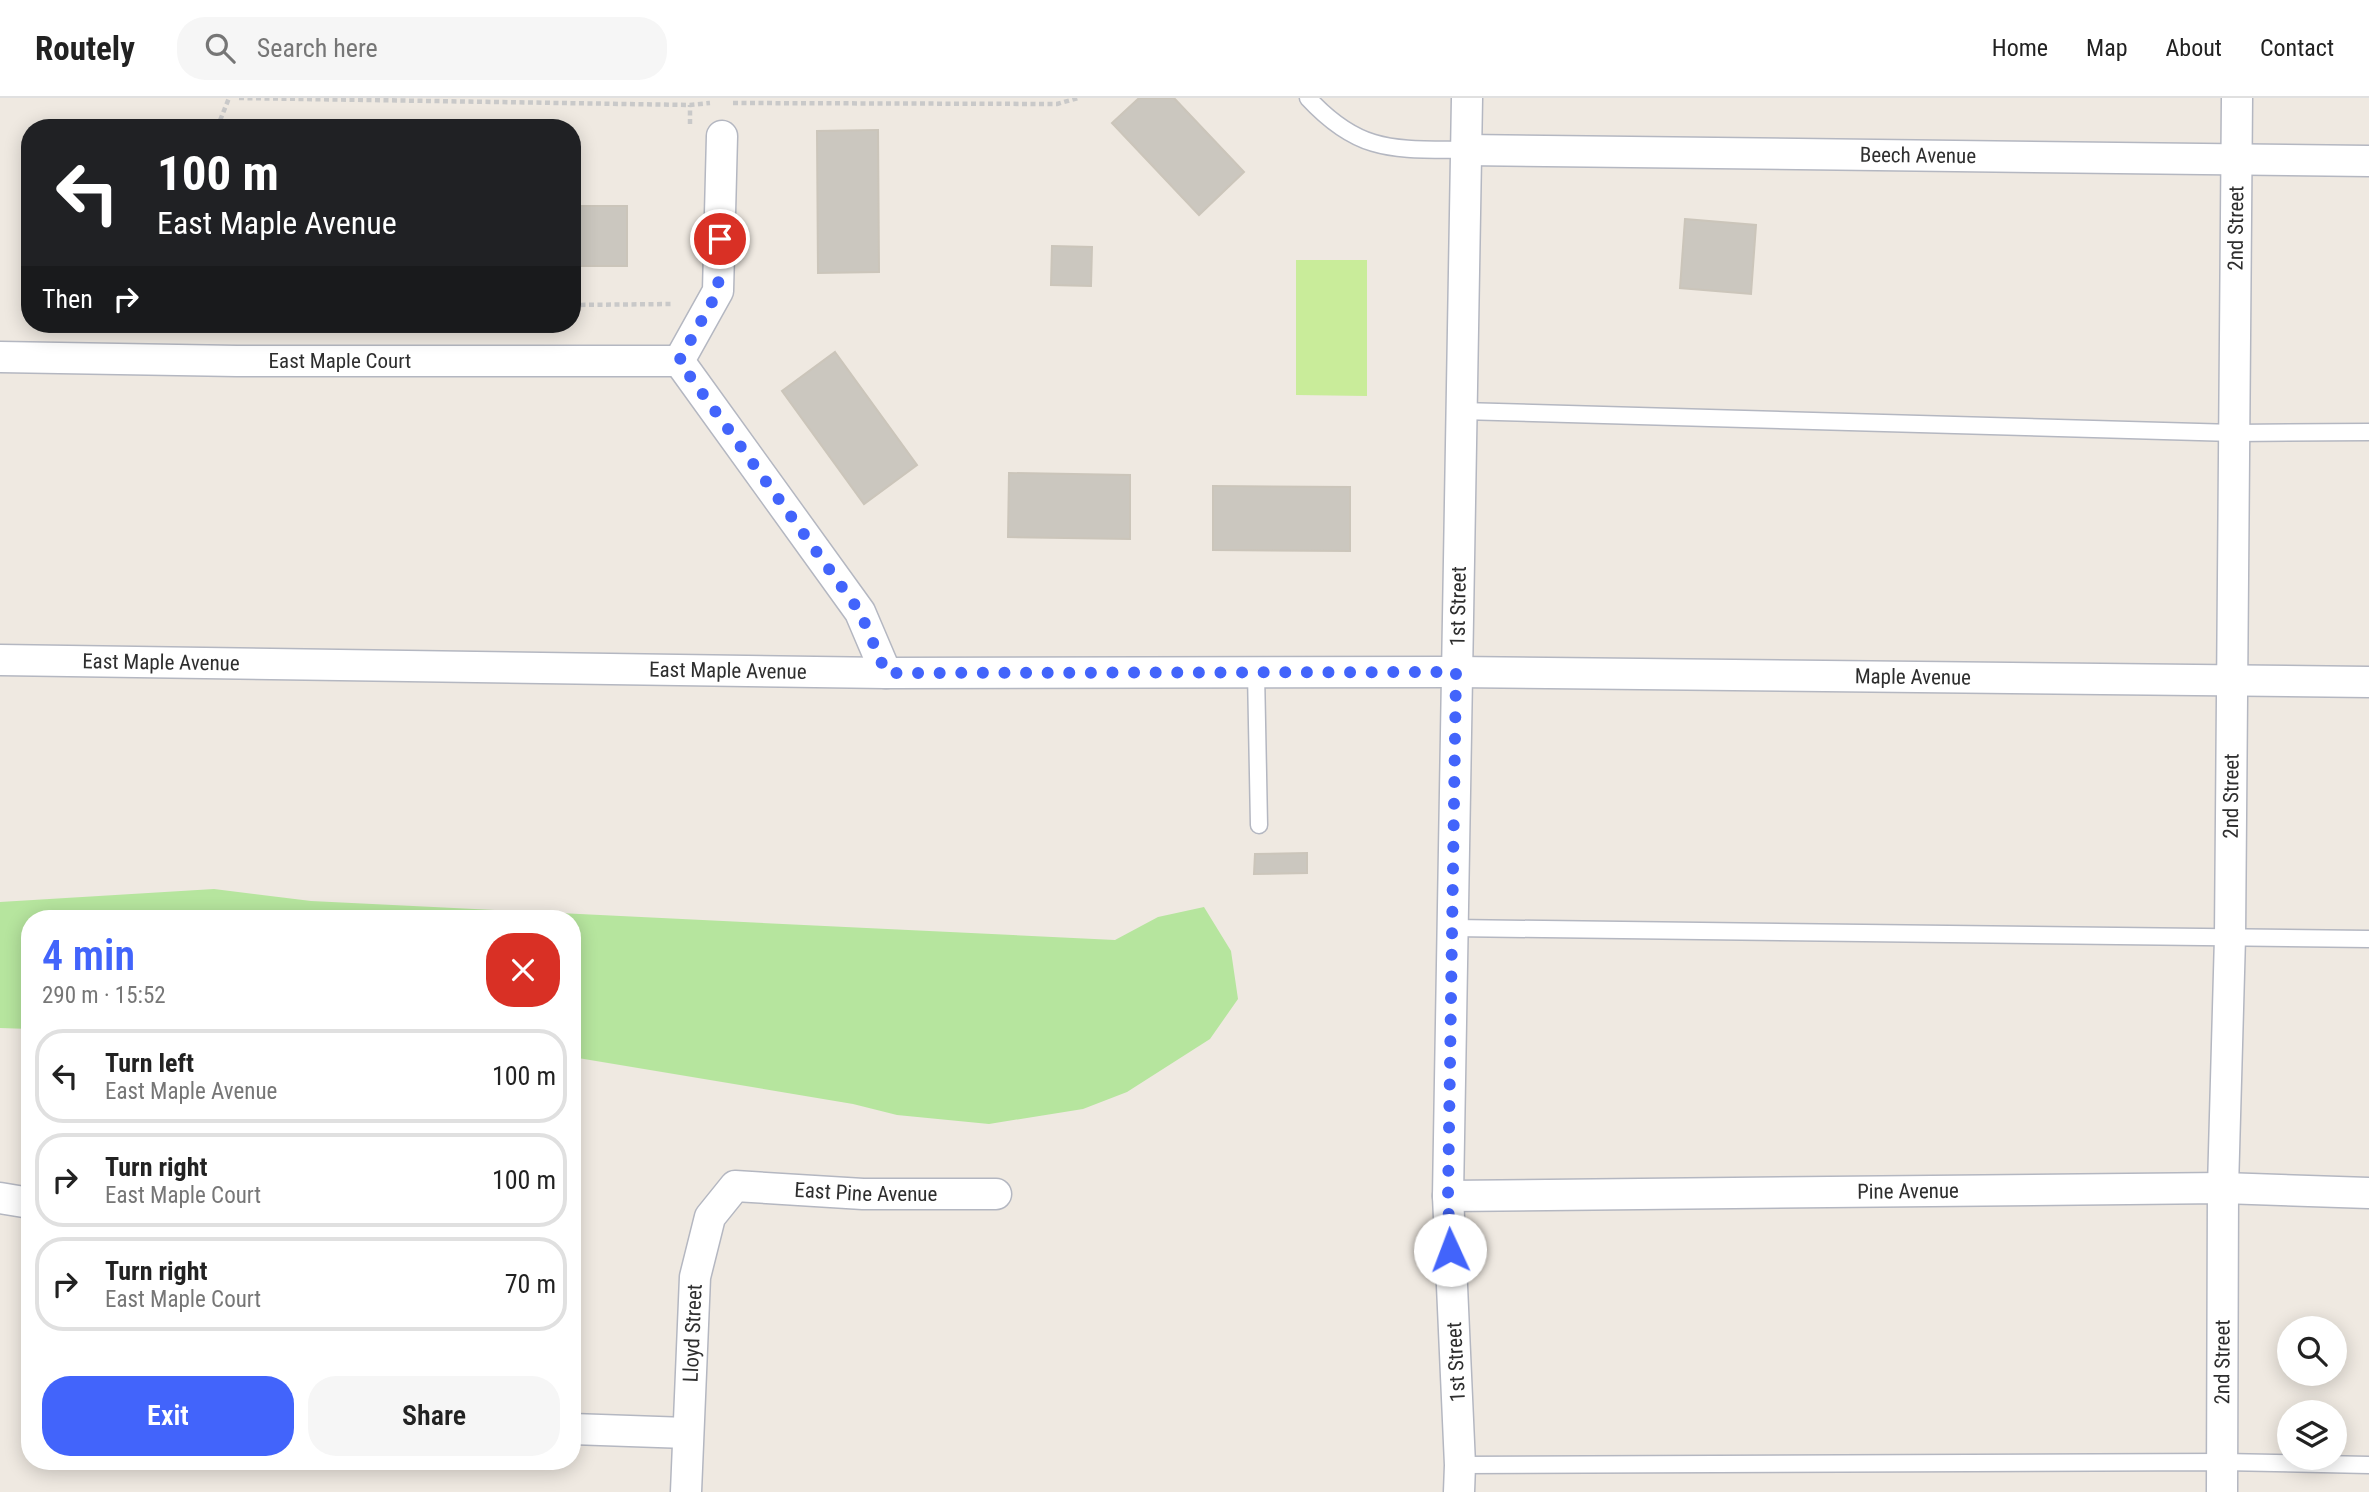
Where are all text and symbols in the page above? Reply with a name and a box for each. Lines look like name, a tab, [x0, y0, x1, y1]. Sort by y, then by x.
search box	[177, 17, 667, 80]
text: Routely	[35, 29, 135, 68]
icon: search	[201, 29, 239, 67]
text: Search here	[257, 33, 378, 63]
text: Home	[1992, 34, 2048, 62]
text: Map	[2086, 34, 2128, 62]
text: About	[2166, 34, 2222, 62]
text: Contact	[2260, 34, 2334, 62]
street label: Beech Avenue	[1860, 143, 1976, 168]
text: 100 m	[157, 145, 279, 202]
icon: left	[42, 147, 133, 238]
street label: 2nd Street	[2224, 186, 2248, 271]
text: East Maple Avenue	[157, 204, 397, 242]
pin	[690, 209, 750, 269]
icon: arrive	[701, 220, 739, 258]
icon: right	[107, 280, 145, 318]
text: Then	[42, 284, 93, 314]
street label: East Maple Court	[269, 349, 411, 373]
street label: 1st Street	[1446, 566, 1471, 647]
street label: East Maple Avenue	[82, 649, 240, 676]
street label: East Maple Avenue	[649, 658, 807, 684]
street label: Maple Avenue	[1855, 664, 1971, 690]
street label: 2nd Street	[2219, 753, 2244, 839]
text: 4 min	[42, 931, 135, 980]
button: close	[486, 933, 560, 1007]
text: 290 m · 15:52	[42, 982, 166, 1009]
text: Turn left	[105, 1048, 194, 1078]
icon: left	[46, 1057, 84, 1095]
text: 100 m	[492, 1061, 556, 1091]
text: East Maple Avenue	[105, 1078, 277, 1105]
text: Turn right	[105, 1152, 207, 1182]
icon: right	[46, 1161, 84, 1199]
text: 100 m	[492, 1165, 556, 1195]
street label: East Pine Avenue	[794, 1178, 938, 1206]
street label: Pine Avenue	[1857, 1179, 1959, 1204]
text: East Maple Court	[105, 1182, 261, 1209]
position arrow	[1413, 1213, 1487, 1287]
text: Turn right	[105, 1256, 207, 1286]
icon: right	[46, 1265, 84, 1303]
text: 70 m	[505, 1269, 556, 1299]
street label: Lloyd Street	[679, 1284, 707, 1383]
text: East Maple Court	[105, 1286, 261, 1313]
map controls	[2277, 1316, 2347, 1470]
button: search	[2277, 1316, 2347, 1386]
street label: 2nd Street	[2210, 1319, 2235, 1405]
street label: 1st Street	[1442, 1321, 1470, 1403]
button: Exit	[42, 1376, 294, 1456]
button: Share	[308, 1376, 560, 1456]
button: layers	[2277, 1400, 2347, 1470]

